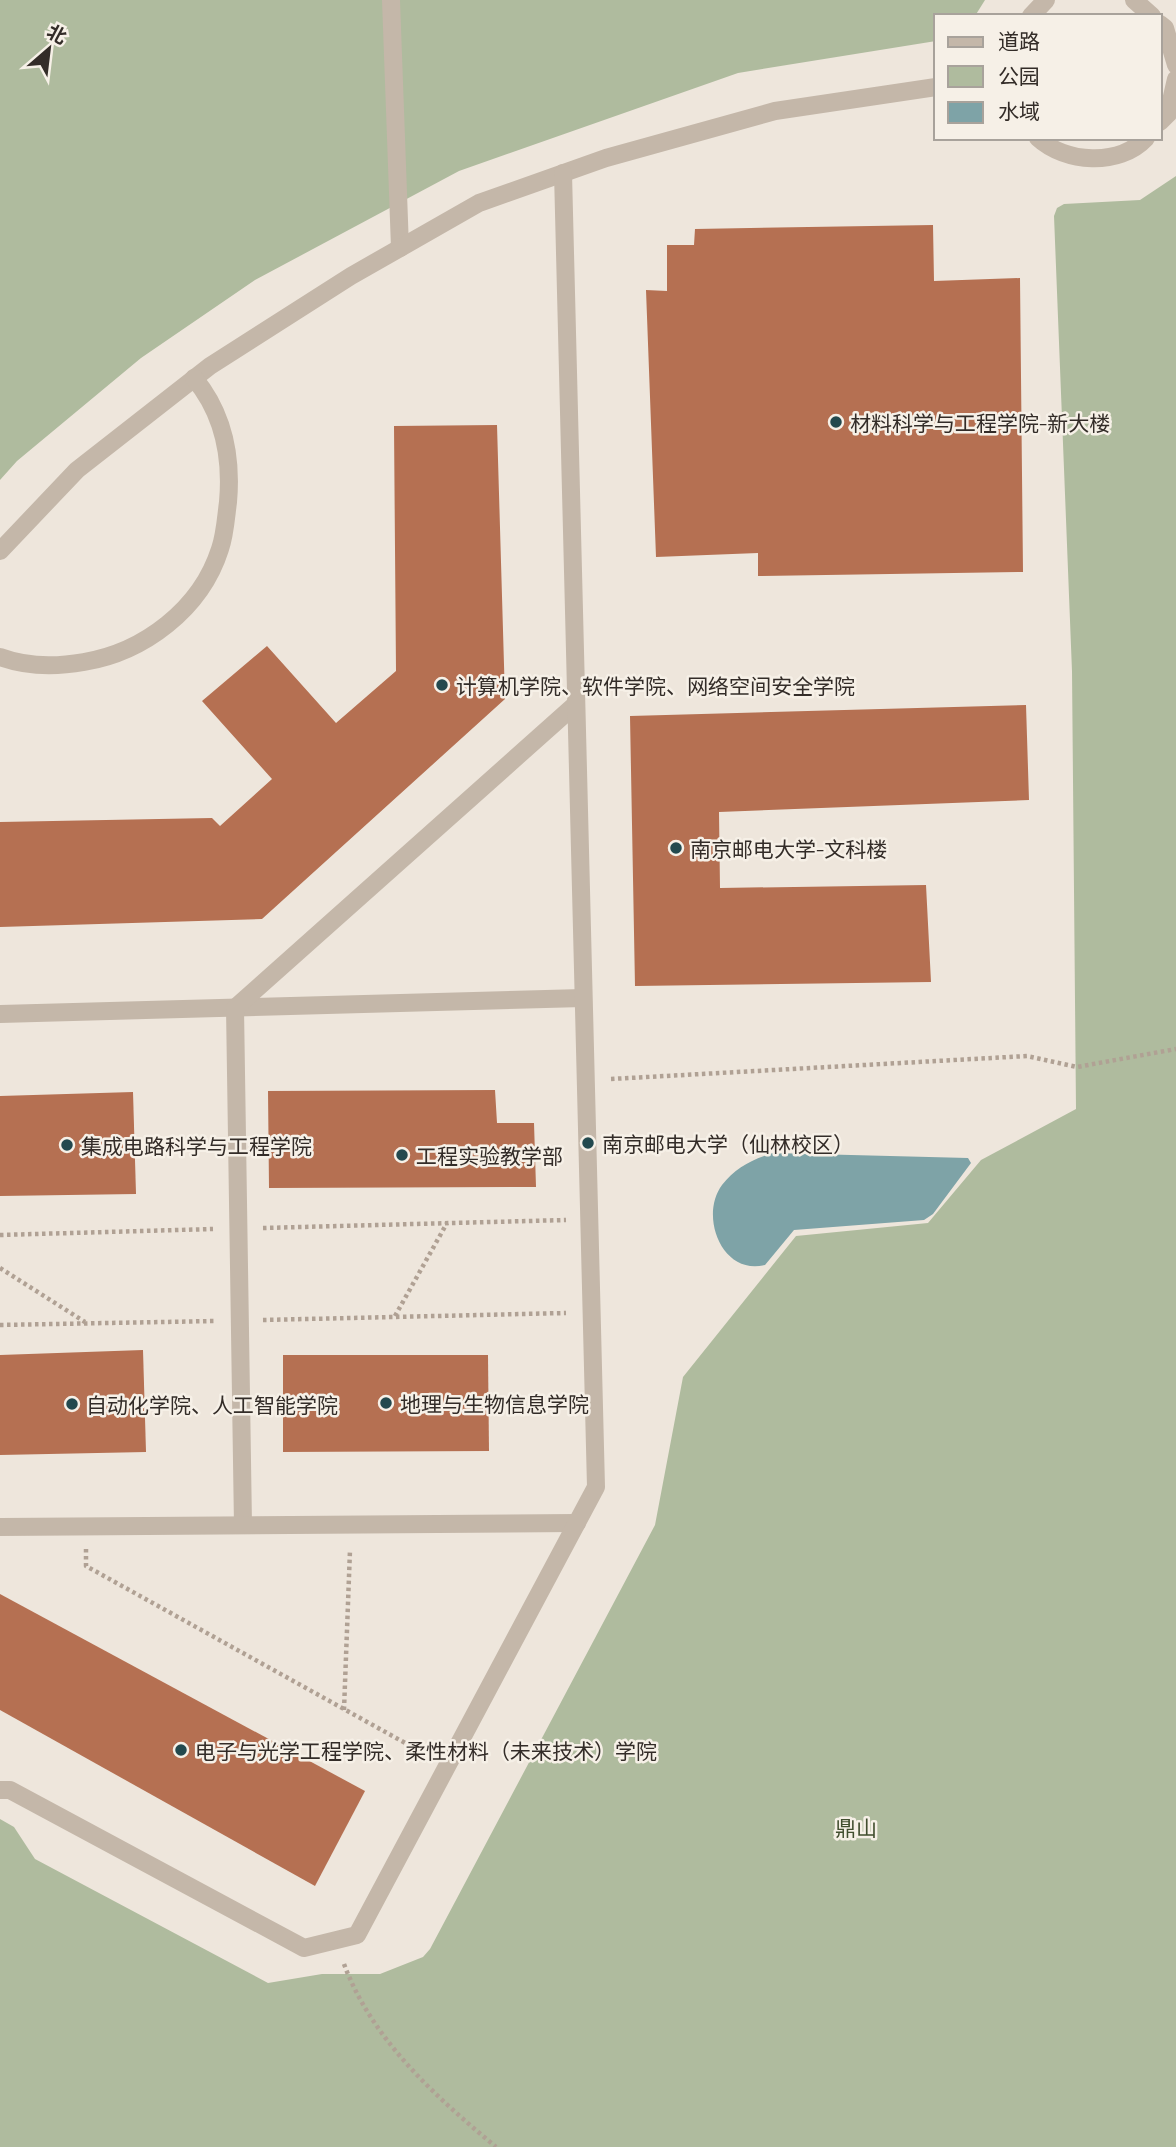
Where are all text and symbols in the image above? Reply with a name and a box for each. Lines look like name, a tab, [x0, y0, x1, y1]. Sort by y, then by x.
north arrow	[14, 14, 84, 84]
legend	[934, 14, 1162, 140]
text: 北	[43, 19, 71, 48]
text: 道路	[998, 28, 1040, 53]
text: 公园	[998, 63, 1040, 88]
text: 水域	[998, 98, 1040, 123]
place label: 材料科学与工程学院-新大楼	[850, 410, 1110, 435]
marker: 材料科学与工程学院-新大楼	[828, 414, 844, 430]
place label: 计算机学院、软件学院、网络空间安全学院	[456, 673, 855, 698]
marker: 计算机学院、软件学院、网络空间安全学院	[434, 677, 450, 693]
place label: 南京邮电大学-文科楼	[690, 836, 887, 861]
marker: 南京邮电大学-文科楼	[668, 840, 684, 856]
place label: 南京邮电大学（仙林校区）	[602, 1131, 854, 1156]
place label: 集成电路科学与工程学院	[81, 1133, 312, 1158]
marker: 南京邮电大学（仙林校区）	[580, 1135, 596, 1151]
marker: 集成电路科学与工程学院	[59, 1137, 75, 1153]
place label: 工程实验教学部	[416, 1143, 563, 1168]
marker: 工程实验教学部	[394, 1147, 410, 1163]
place label: 地理与生物信息学院	[400, 1391, 589, 1416]
place label: 自动化学院、人工智能学院	[86, 1392, 338, 1417]
marker: 地理与生物信息学院	[378, 1395, 394, 1411]
marker: 自动化学院、人工智能学院	[64, 1396, 80, 1412]
place label: 电子与光学工程学院、柔性材料（未来技术）学院	[195, 1738, 657, 1763]
marker: 电子与光学工程学院、柔性材料（未来技术）学院	[173, 1742, 189, 1758]
park label: 鼎山	[835, 1815, 877, 1840]

